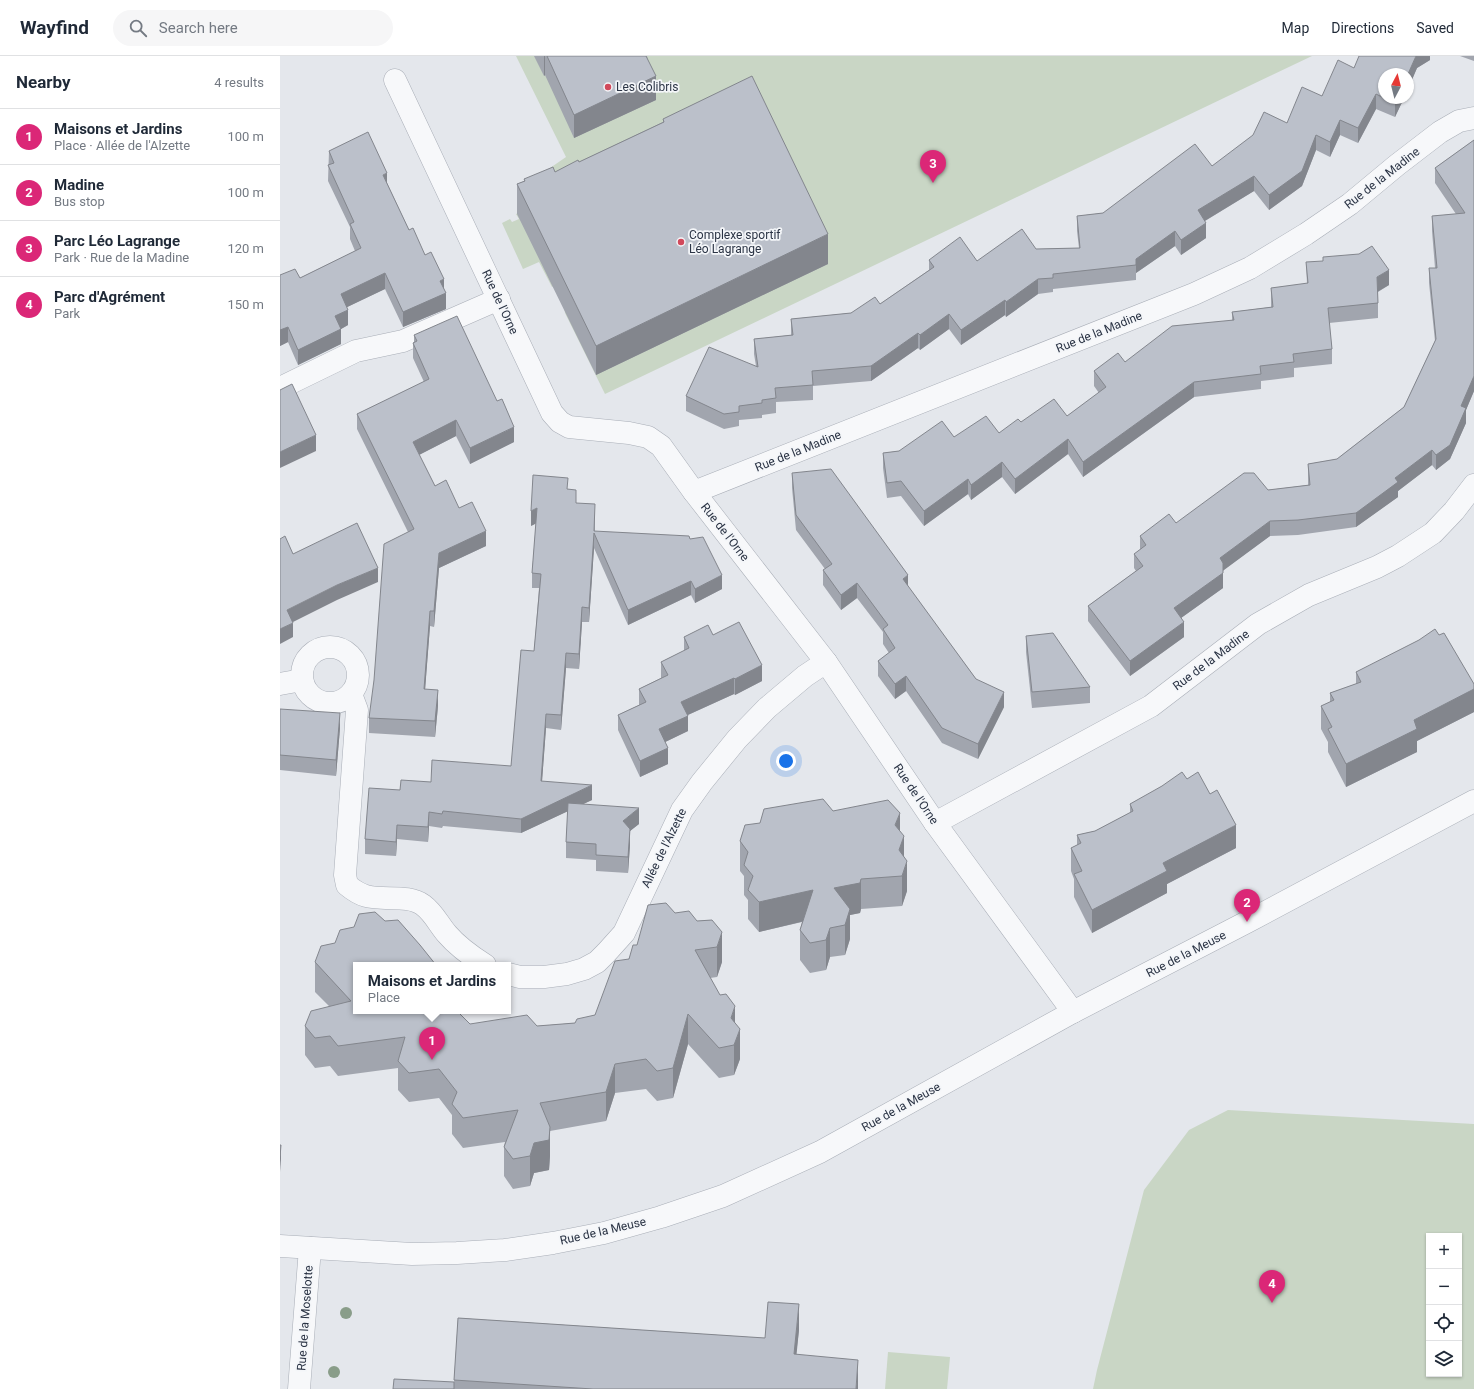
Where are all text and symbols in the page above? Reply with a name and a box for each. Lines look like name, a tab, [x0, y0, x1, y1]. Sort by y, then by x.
search box	[113, 10, 393, 46]
text: Wayfind	[20, 16, 89, 39]
icon: search	[127, 17, 149, 39]
text: Search here	[159, 19, 238, 37]
text: Map	[1282, 20, 1309, 36]
text: Directions	[1331, 20, 1394, 36]
text: Saved	[1416, 20, 1454, 36]
north arrow	[1378, 68, 1414, 104]
text: Nearby	[16, 72, 71, 92]
text: 4 results	[214, 75, 264, 90]
place label: Les Colibris	[616, 80, 678, 94]
marker: Les Colibris	[603, 82, 613, 92]
text: Maisons et Jardins	[54, 120, 182, 138]
text: 1	[25, 129, 33, 144]
text: 100 m	[227, 129, 264, 144]
text: Place · Allée de l'Alzette	[54, 138, 190, 153]
street label: Rue de la Madine	[1342, 144, 1422, 212]
pin: 3	[920, 150, 946, 183]
text: Madine	[54, 176, 104, 194]
text: 2	[25, 185, 33, 200]
text: 100 m	[227, 185, 264, 200]
text: Bus stop	[54, 194, 105, 209]
place label: Complexe sportif Léo Lagrange	[689, 228, 781, 256]
text: Parc Léo Lagrange	[54, 232, 180, 250]
marker: Complexe sportif Léo Lagrange	[676, 237, 686, 247]
text: 3	[25, 241, 33, 256]
text: 120 m	[227, 241, 264, 256]
text: Park · Rue de la Madine	[54, 250, 189, 265]
street label: Rue de l'Orne	[479, 267, 521, 337]
text: Parc d'Agrément	[54, 288, 165, 306]
text: 4	[25, 297, 33, 312]
text: 150 m	[227, 297, 264, 312]
text: Park	[54, 306, 80, 321]
street label: Rue de la Madine	[1054, 308, 1144, 356]
street label: Rue de la Madine	[753, 427, 843, 475]
street label: Rue de l'Orne	[698, 500, 752, 564]
street label: Rue de la Madine	[1170, 627, 1252, 693]
your location	[776, 751, 796, 771]
street label: Rue de l'Orne	[891, 761, 941, 827]
street label: Allée de l'Alzette	[639, 806, 689, 890]
pin: 2	[1234, 889, 1260, 922]
street label: Rue de la Meuse	[1144, 928, 1228, 980]
popup	[353, 962, 511, 1014]
text: Maisons et Jardins	[368, 972, 496, 990]
text: Place	[368, 990, 400, 1005]
pin: 1	[419, 1027, 445, 1060]
street label: Rue de la Meuse	[859, 1080, 943, 1134]
street label: Rue de la Meuse	[559, 1214, 647, 1248]
map controls	[1426, 1233, 1462, 1377]
button: +	[1426, 1233, 1462, 1269]
street label: Rue de la Moselotte	[294, 1265, 316, 1371]
button: −	[1426, 1269, 1462, 1305]
pin: 4	[1259, 1270, 1285, 1303]
button: locate	[1426, 1305, 1462, 1341]
button: layers	[1426, 1341, 1462, 1377]

